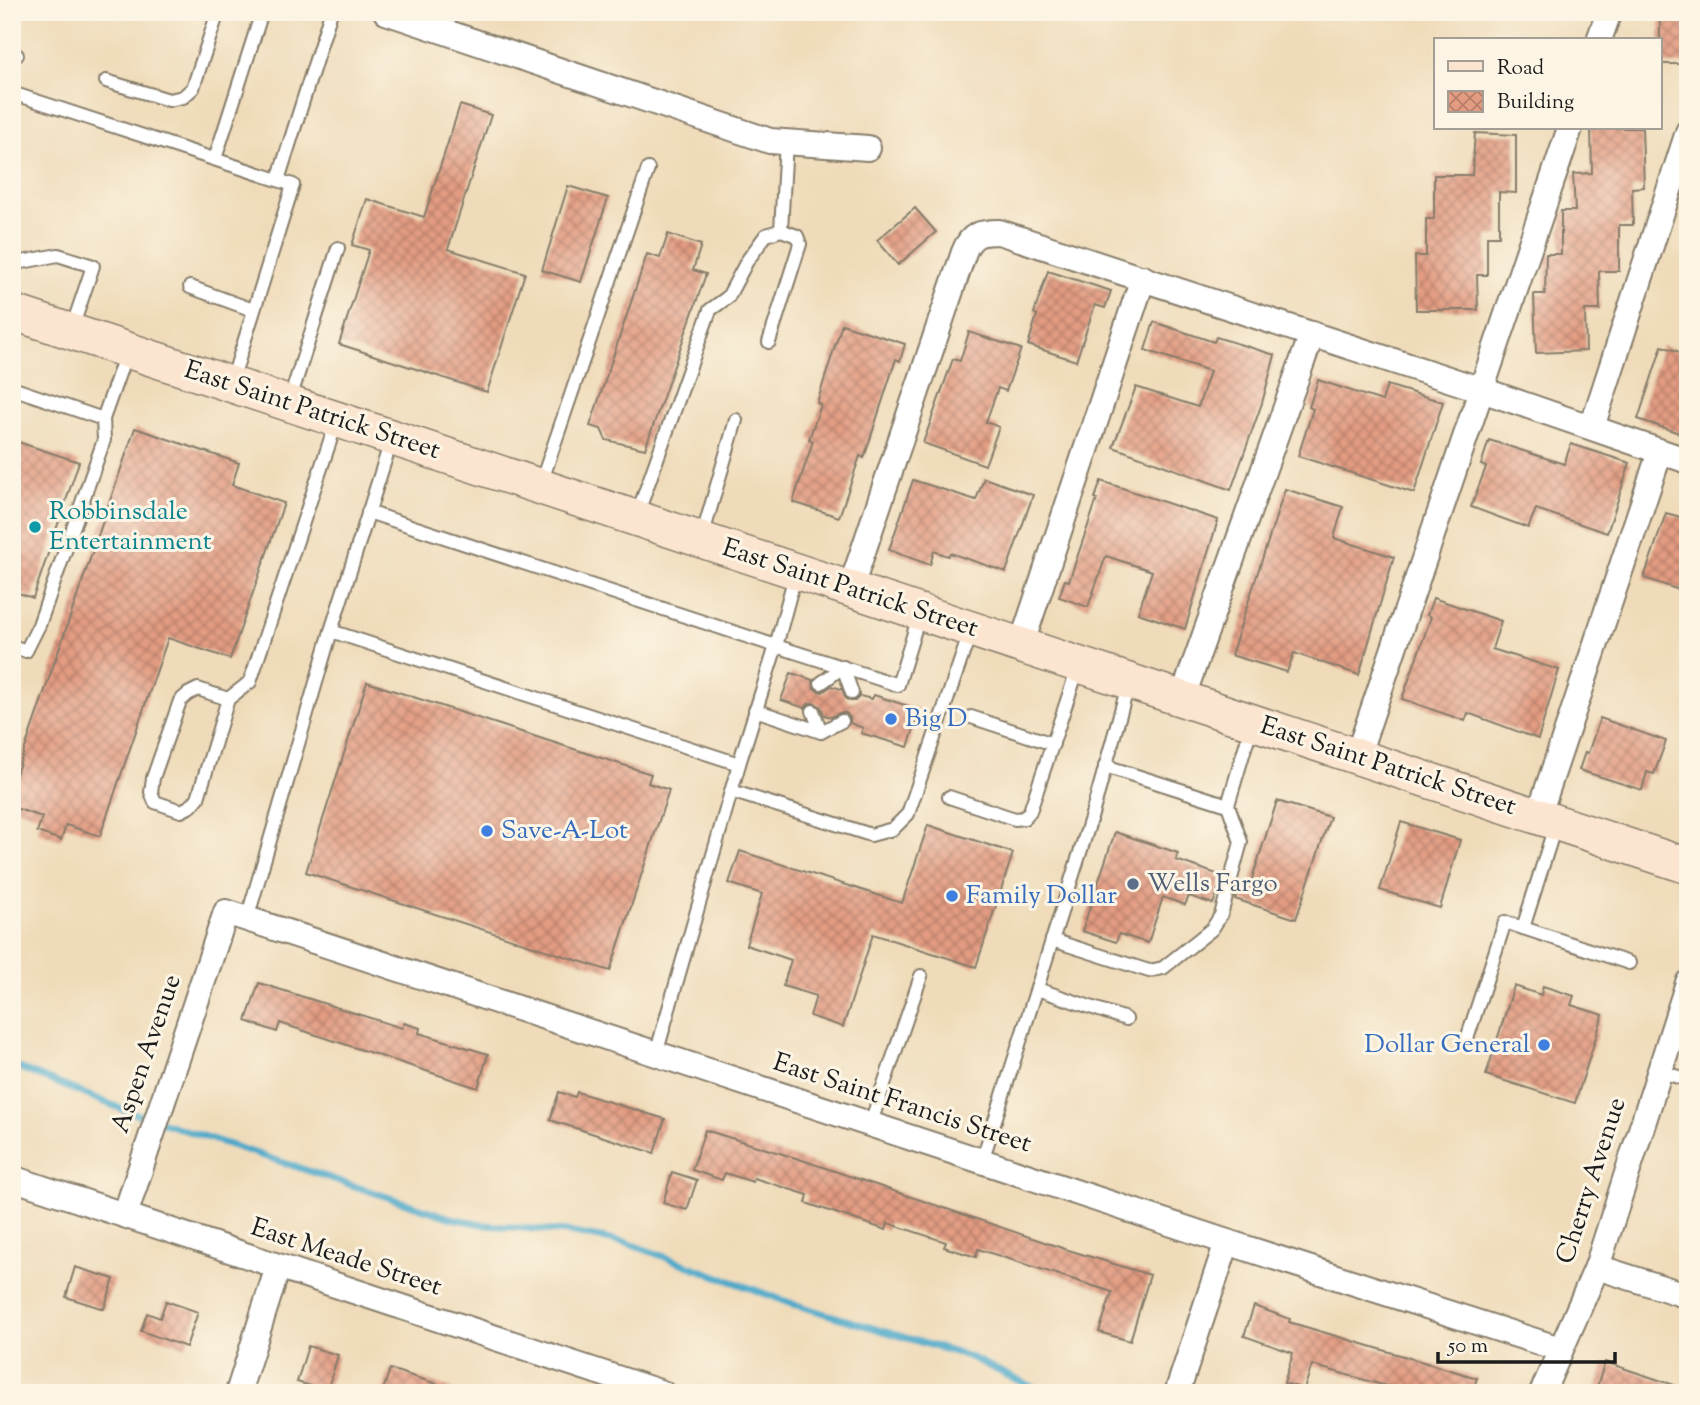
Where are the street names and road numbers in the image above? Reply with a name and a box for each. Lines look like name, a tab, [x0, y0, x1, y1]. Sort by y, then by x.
street label: East Saint Patrick Street	[179, 352, 445, 470]
street label: East Saint Patrick Street	[717, 530, 983, 648]
street label: East Saint Patrick Street	[1255, 708, 1521, 826]
street label: Aspen Avenue	[103, 970, 191, 1138]
street label: East Saint Francis Street	[768, 1045, 1036, 1163]
street label: Cherry Avenue	[1548, 1093, 1636, 1269]
street label: East Meade Street	[246, 1210, 446, 1306]

